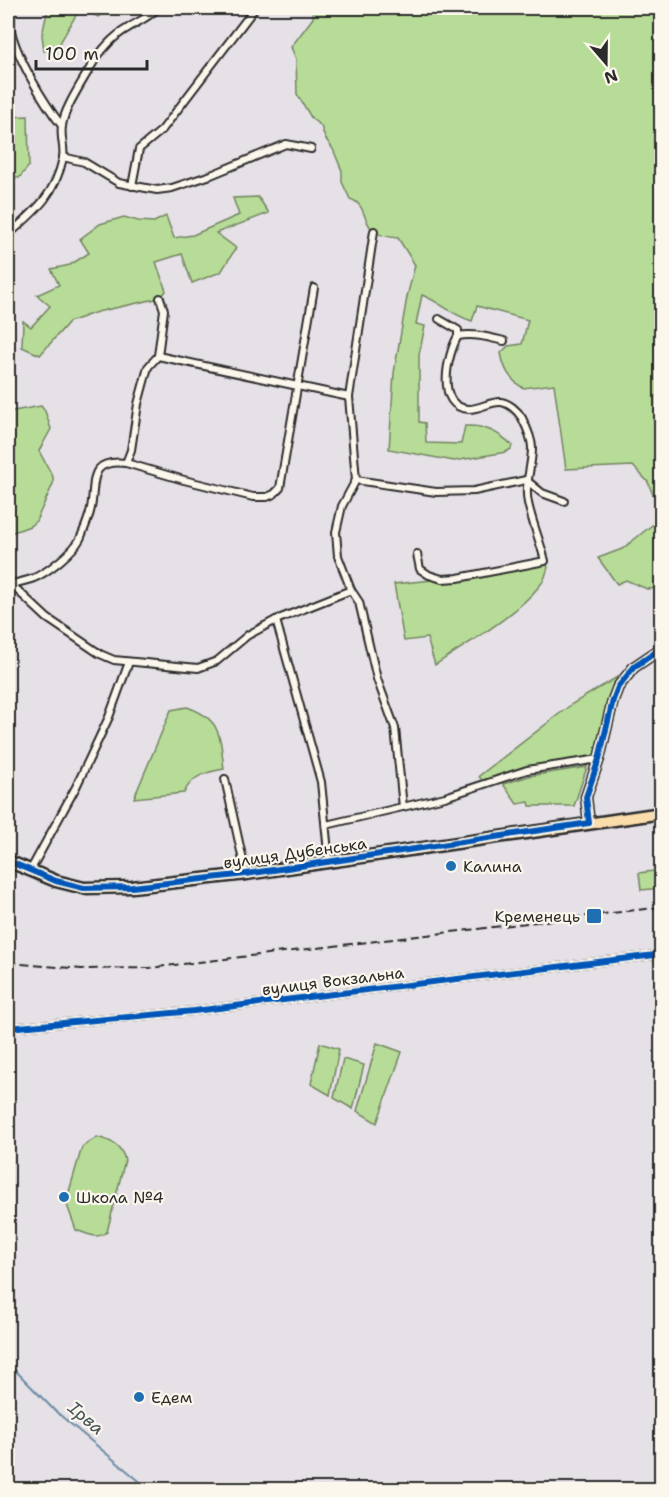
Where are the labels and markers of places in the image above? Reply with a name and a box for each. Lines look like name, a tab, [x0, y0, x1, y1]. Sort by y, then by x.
place label: Калина	[463, 856, 522, 877]
marker: Калина	[444, 859, 458, 873]
place label: Кременець	[494, 906, 580, 927]
marker: Кременець	[585, 907, 603, 925]
place label: Школа №4	[76, 1187, 164, 1208]
marker: Школа №4	[57, 1190, 71, 1204]
place label: Едем	[151, 1387, 192, 1408]
marker: Едем	[132, 1390, 146, 1404]

